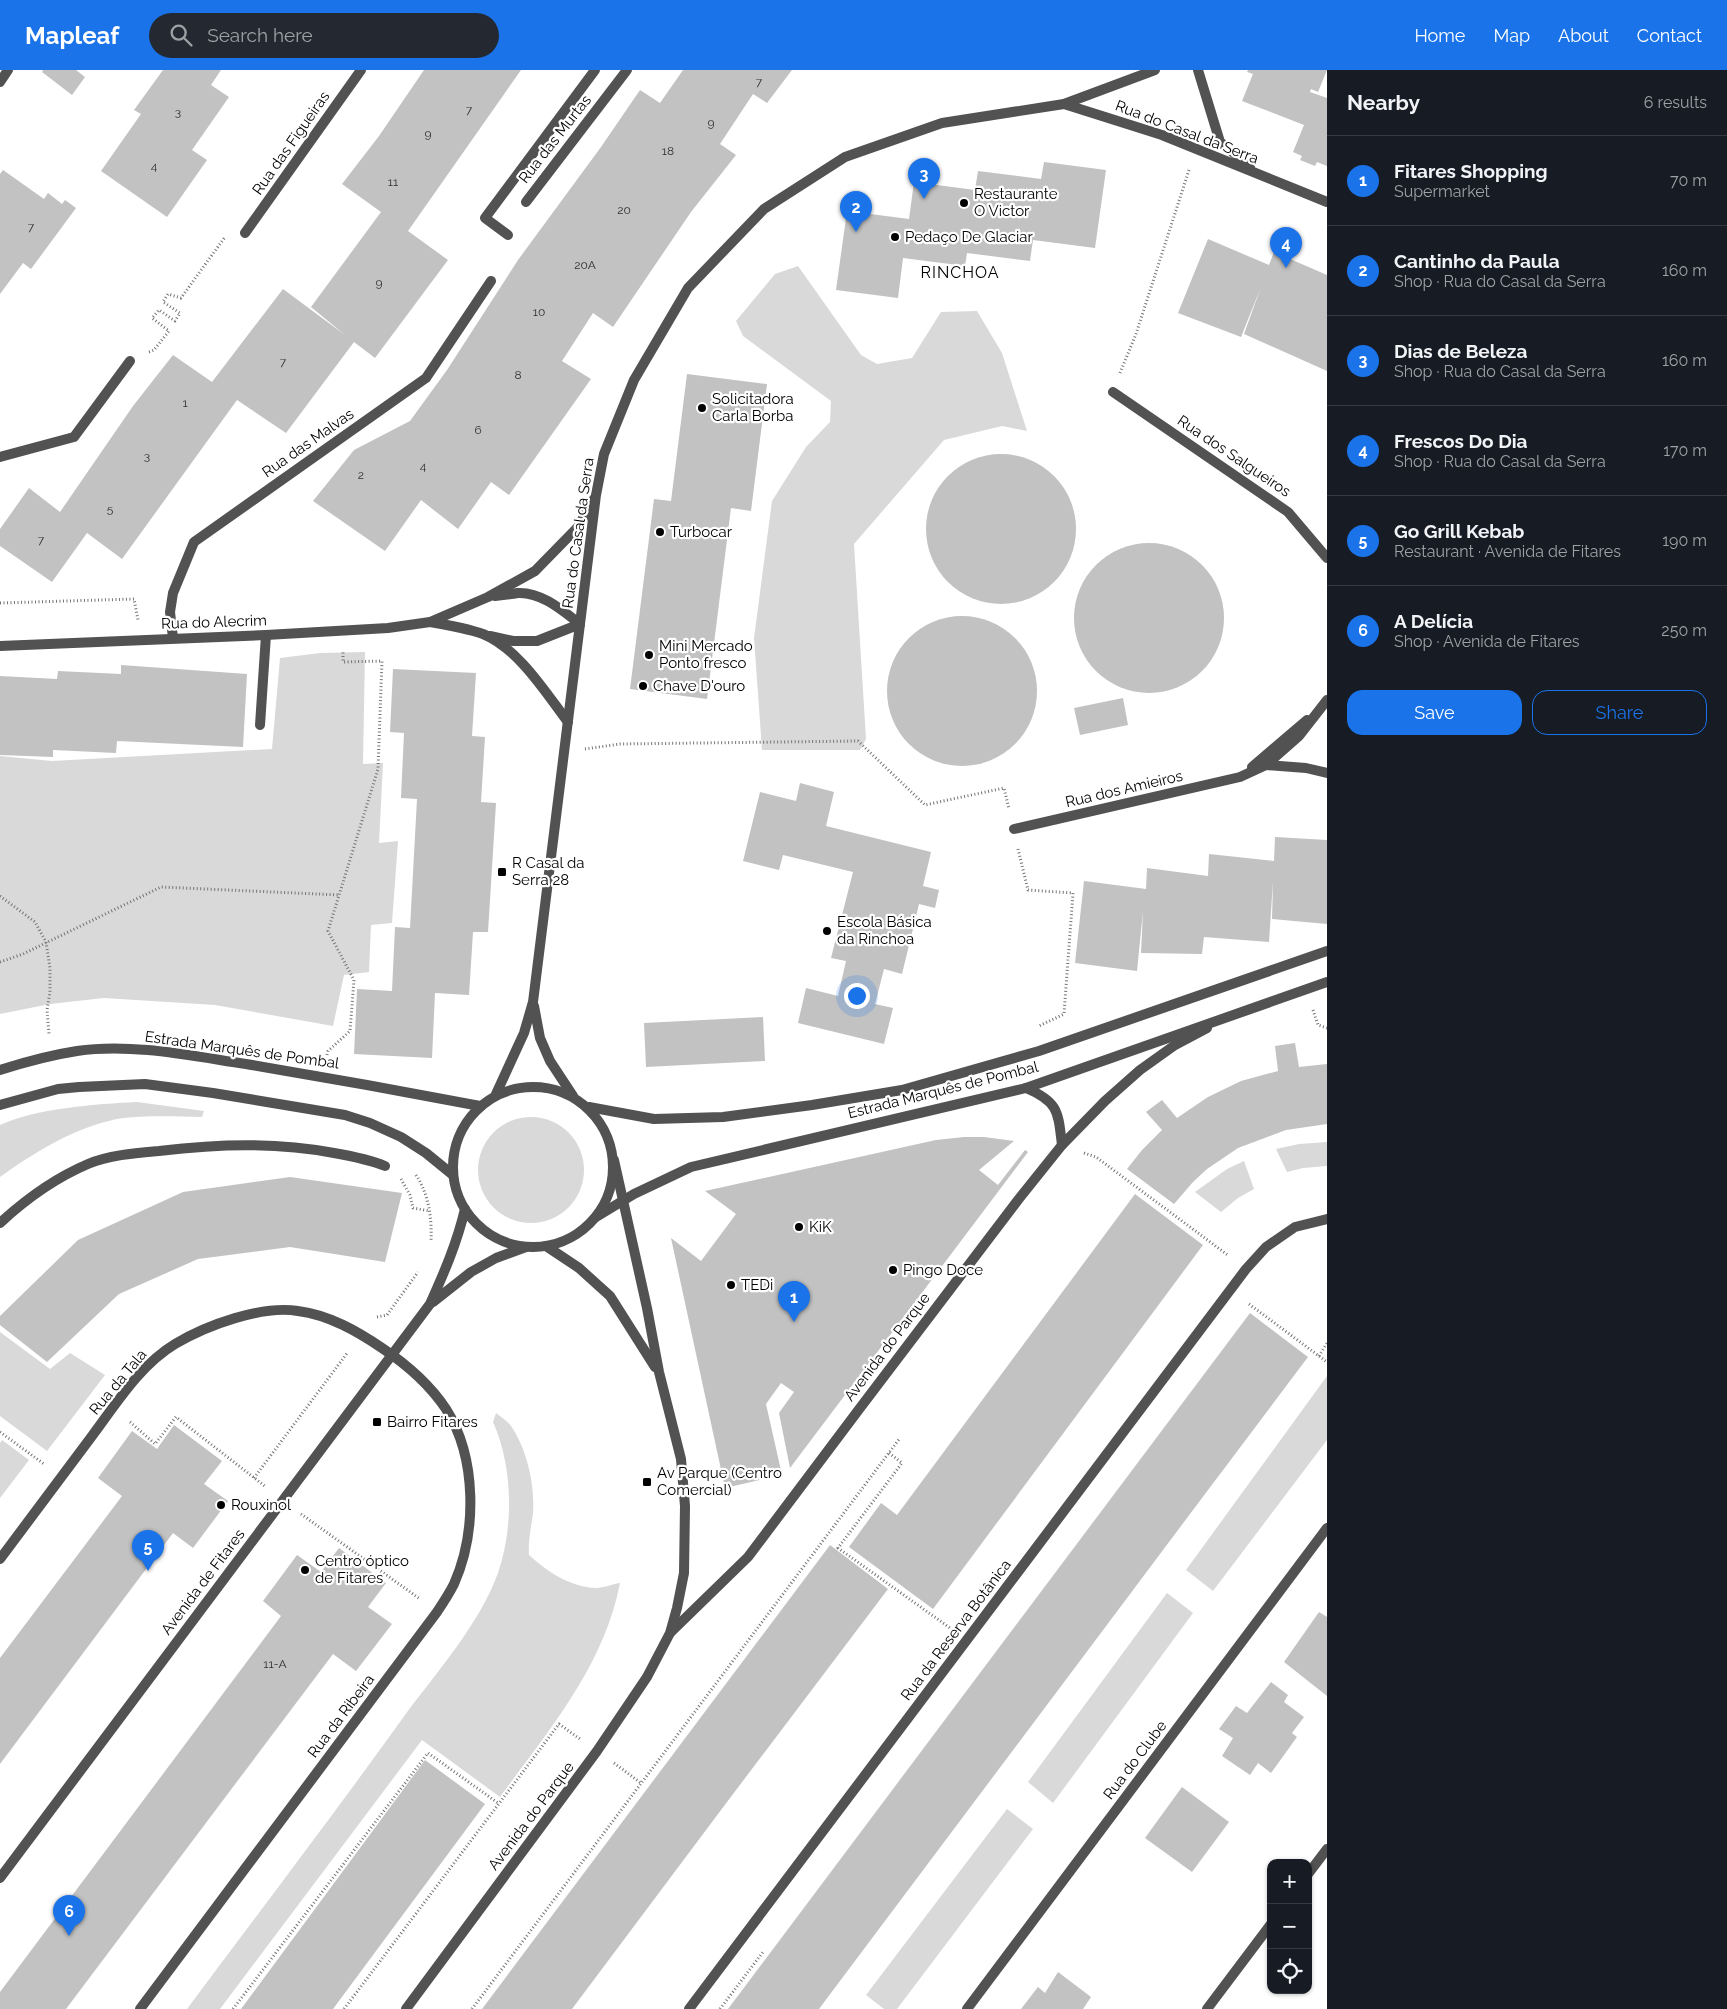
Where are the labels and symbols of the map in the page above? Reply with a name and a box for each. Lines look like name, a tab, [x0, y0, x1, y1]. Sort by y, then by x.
house number: 7	[756, 75, 763, 89]
street label: Rua das Figueiras	[249, 88, 333, 198]
street label: Rua das Murtas	[515, 91, 595, 187]
street label: Rua do Casal da Serra	[1113, 96, 1261, 168]
house number: 7	[466, 103, 473, 117]
house number: 3	[175, 105, 181, 119]
house number: 9	[707, 116, 715, 130]
house number: 9	[424, 127, 432, 141]
house number: 18	[662, 144, 674, 158]
pin: 3	[908, 158, 940, 199]
house number: 4	[151, 159, 158, 173]
house number: 11	[388, 175, 398, 189]
place label: Restaurante O Victor	[974, 185, 1058, 220]
pin: 2	[840, 191, 872, 232]
marker: Restaurante O Victor	[958, 197, 970, 209]
house number: 20	[617, 203, 631, 217]
house number: 7	[28, 220, 35, 234]
pin: 4	[1270, 227, 1302, 268]
place label: Pedaço De Glaciar	[905, 228, 1033, 246]
marker: Pedaço De Glaciar	[889, 231, 901, 243]
house number: 20A	[574, 258, 596, 272]
district label: RINCHOA	[921, 263, 999, 282]
house number: 9	[375, 276, 383, 290]
house number: 10	[533, 305, 545, 319]
house number: 7	[280, 355, 287, 369]
house number: 8	[514, 368, 522, 382]
place label: Solicitadora Carla Borba	[712, 390, 794, 425]
house number: 1	[182, 396, 188, 410]
marker: Solicitadora Carla Borba	[696, 402, 708, 414]
street label: Rua das Malvas	[259, 405, 357, 481]
street label: Rua dos Salgueiros	[1174, 411, 1294, 501]
house number: 6	[474, 423, 482, 437]
house number: 3	[144, 449, 150, 463]
street label: Rua do Casal da Serra	[559, 457, 597, 609]
house number: 4	[420, 459, 427, 473]
house number: 2	[358, 468, 364, 482]
house number: 5	[107, 502, 114, 516]
place label: Turbocar	[670, 523, 733, 541]
marker: Turbocar	[654, 526, 666, 538]
house number: 7	[38, 533, 45, 547]
street label: Rua do Alecrim	[161, 611, 267, 633]
place label: Mini Mercado Ponto fresco	[659, 637, 753, 672]
marker: Mini Mercado Ponto fresco	[643, 649, 655, 661]
place label: Chave D'ouro	[653, 677, 745, 695]
marker: Chave D'ouro	[637, 680, 649, 692]
street label: Rua dos Amieiros	[1064, 767, 1184, 811]
place label: R Casal da Serra 28	[512, 854, 584, 889]
marker: R Casal da Serra 28	[496, 866, 508, 878]
place label: Escola Básica da Rinchoa	[837, 913, 932, 948]
marker: Escola Básica da Rinchoa	[821, 925, 833, 937]
your location	[844, 983, 870, 1009]
street label: Estrada Marquês de Pombal	[144, 1027, 341, 1073]
street label: Estrada Marquês de Pombal	[846, 1057, 1041, 1122]
place label: KiK	[809, 1218, 832, 1236]
marker: KiK	[793, 1221, 805, 1233]
place label: Pingo Doce	[903, 1261, 983, 1279]
marker: Pingo Doce	[887, 1264, 899, 1276]
place label: TEDi	[741, 1276, 773, 1294]
marker: TEDi	[725, 1279, 737, 1291]
pin: 1	[778, 1281, 810, 1322]
street label: Avenida do Parque	[840, 1289, 934, 1405]
street label: Rua da Tala	[86, 1346, 150, 1418]
place label: Bairro Fitares	[387, 1413, 478, 1431]
marker: Bairro Fitares	[371, 1416, 383, 1428]
place label: Av Parque (Centro Comercial)	[657, 1464, 782, 1499]
marker: Av Parque (Centro Comercial)	[641, 1476, 653, 1488]
place label: Rouxinol	[231, 1496, 292, 1514]
marker: Rouxinol	[215, 1499, 227, 1511]
street label: Avenida de Fitares	[157, 1526, 249, 1638]
pin: 5	[132, 1530, 164, 1571]
place label: Centro óptico de Fitares	[315, 1552, 409, 1587]
street label: Rua da Reserva Botânica	[897, 1556, 1015, 1704]
marker: Centro óptico de Fitares	[299, 1564, 311, 1576]
house number: 11-A	[263, 1657, 287, 1671]
street label: Rua da Ribeira	[304, 1671, 378, 1761]
street label: Rua do Clube	[1100, 1717, 1171, 1803]
street label: Avenida do Parque	[484, 1758, 578, 1874]
pin: 6	[53, 1895, 85, 1936]

